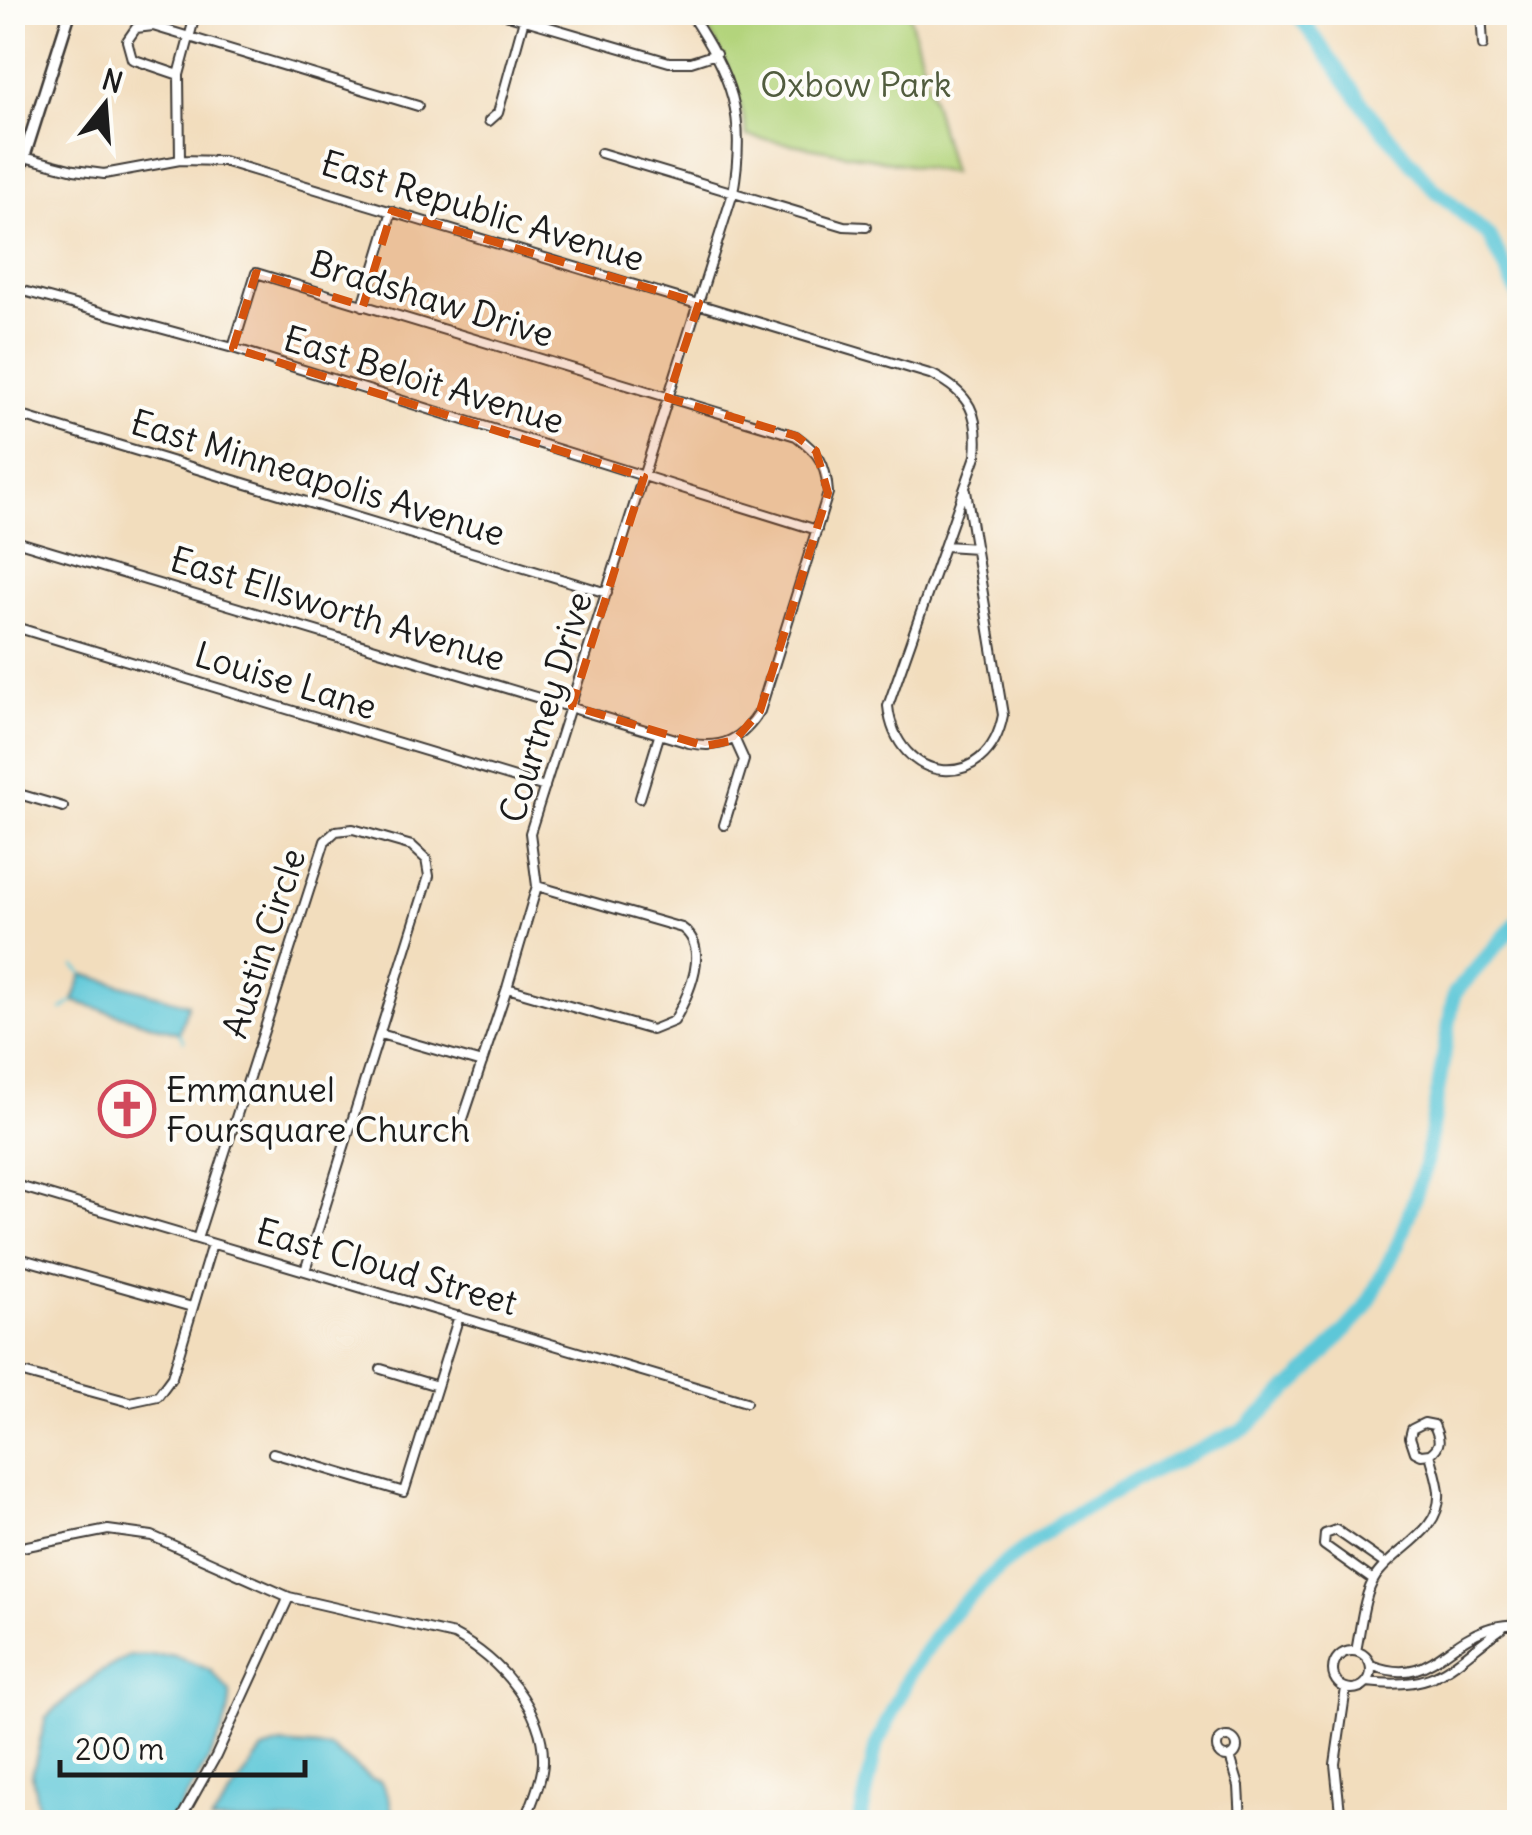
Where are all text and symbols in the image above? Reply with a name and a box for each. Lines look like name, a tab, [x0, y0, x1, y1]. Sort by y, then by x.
north arrow	[55, 55, 155, 155]
text: N	[98, 61, 127, 101]
park label: Oxbow Park	[760, 62, 952, 106]
street label: East Republic Avenue	[316, 140, 650, 280]
street label: Bradshaw Drive	[305, 240, 559, 356]
street label: East Beloit Avenue	[279, 315, 569, 443]
street label: East Minneapolis Avenue	[126, 399, 510, 555]
street label: East Ellsworth Avenue	[165, 536, 511, 680]
street label: Courtney Drive	[489, 586, 601, 828]
street label: Louise Lane	[190, 632, 382, 728]
street label: Austin Circle	[212, 843, 314, 1043]
place label: Emmanuel Foursquare Church	[166, 1067, 470, 1151]
church icon: Emmanuel Foursquare Church	[97, 1079, 157, 1139]
street label: East Cloud Street	[252, 1208, 523, 1324]
scale bar	[60, 1715, 305, 1777]
text: 200 m	[75, 1730, 164, 1768]

